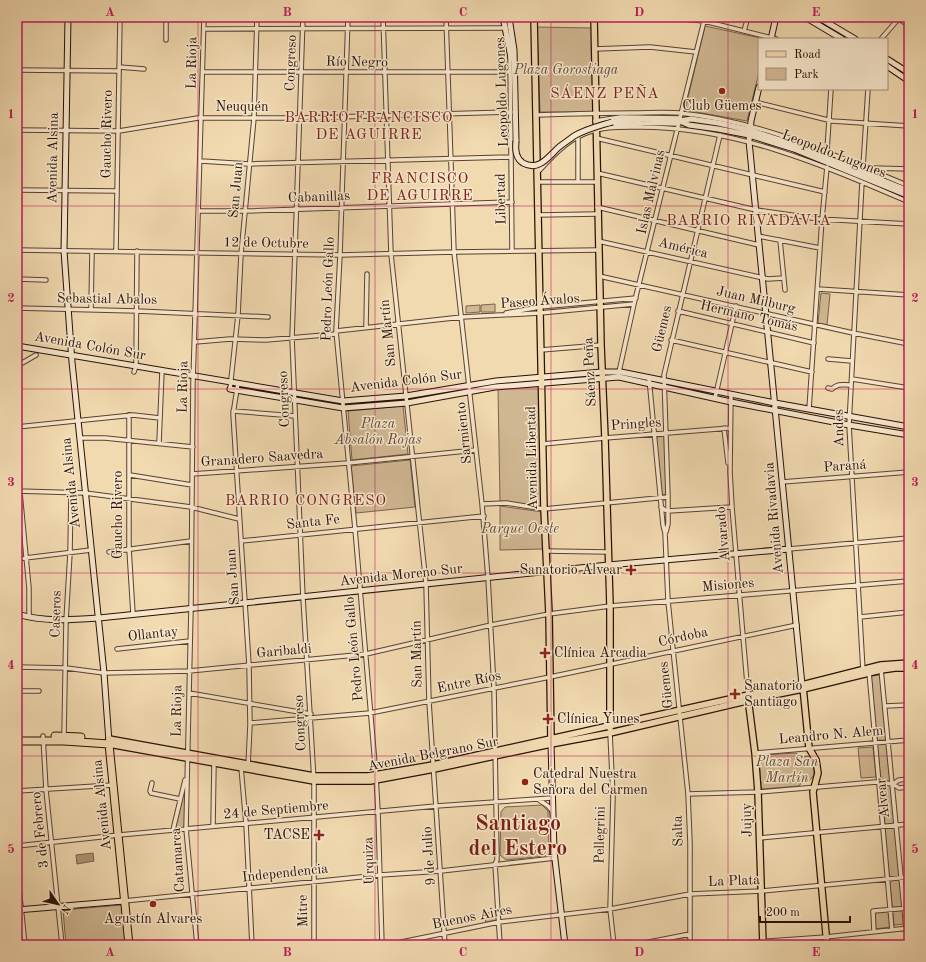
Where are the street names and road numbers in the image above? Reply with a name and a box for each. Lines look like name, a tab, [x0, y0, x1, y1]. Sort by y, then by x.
street label: Congreso	[283, 34, 299, 92]
street label: La Rioja	[185, 37, 199, 89]
street label: Leopoldo Lugones	[493, 37, 511, 147]
street label: Río Negro	[326, 54, 388, 70]
street label: Gaucho Rivero	[99, 89, 115, 178]
street label: Neuquén	[215, 100, 269, 114]
street label: Avenida Alsina	[45, 112, 61, 204]
street label: Leopoldo Lugones	[780, 128, 888, 180]
street label: Islas Malvinas	[634, 148, 668, 236]
street label: San Juan	[227, 161, 245, 219]
street label: Libertad	[494, 173, 508, 225]
street label: Cabanillas	[288, 189, 350, 205]
street label: 12 de Octubre	[223, 235, 309, 251]
street label: América	[657, 235, 709, 261]
street label: Pedro León Gallo	[319, 236, 337, 342]
street label: Juan Milburg	[715, 284, 797, 316]
street label: Paseo Ávalos	[500, 288, 580, 311]
street label: Sebastial Abalos	[57, 291, 157, 307]
street label: San Martín	[377, 298, 399, 367]
street label: Hermano Tomás	[699, 298, 799, 334]
street label: Güemes	[650, 304, 674, 354]
street label: Avenida Colón Sur	[33, 329, 147, 363]
street label: Sáenz Peña	[581, 337, 599, 407]
street label: La Rioja	[176, 361, 190, 413]
street label: Avenida Colón Sur	[349, 367, 463, 395]
street label: Congreso	[276, 370, 292, 428]
street label: Sarmiento	[454, 401, 474, 465]
street label: Avenida Libertad	[524, 406, 540, 510]
street label: Andes	[832, 409, 846, 447]
street label: Pringles	[610, 415, 662, 433]
street label: Avenida Alsina	[59, 437, 83, 529]
street label: Granadero Saavedra	[200, 447, 324, 469]
street label: Paraná	[823, 458, 867, 474]
street label: Avenida Rivadavia	[762, 461, 786, 574]
street label: Gaucho Rivero	[111, 471, 125, 559]
street label: Alvarado	[714, 506, 732, 562]
street label: Santa Fe	[286, 512, 340, 532]
street label: San Juan	[224, 548, 242, 606]
street label: Avenida Moreno Sur	[339, 562, 463, 588]
street label: Misiones	[701, 576, 755, 594]
street label: Caseros	[48, 590, 64, 638]
street label: Pedro León Gallo	[342, 596, 366, 702]
street label: San Martín	[409, 620, 425, 688]
street label: Ollantay	[127, 624, 180, 644]
street label: Córdoba	[657, 625, 709, 649]
street label: Garibaldi	[256, 642, 312, 660]
street label: Güemes	[657, 661, 675, 709]
street label: Entre Ríos	[436, 668, 502, 696]
street label: La Rioja	[170, 685, 184, 737]
street label: Congreso	[292, 694, 308, 752]
street label: Leandro N. Alem	[778, 723, 884, 747]
street label: Avenida Belgrano Sur	[366, 734, 500, 774]
street label: Avenida Alsina	[90, 759, 114, 851]
street label: Alvear	[874, 777, 892, 819]
street label: 3 de Febrero	[29, 791, 51, 869]
street label: 24 de Septiembre	[223, 798, 329, 822]
street label: Jujuy	[739, 802, 755, 837]
street label: Pellegrini	[592, 806, 608, 864]
street label: Salta	[670, 815, 686, 847]
street label: 9 de Julio	[420, 826, 438, 886]
street label: Catamarca	[169, 827, 187, 893]
street label: Urquiza	[361, 837, 377, 885]
street label: Independencia	[241, 862, 329, 884]
street label: La Plata	[708, 873, 760, 889]
street label: Mitre	[296, 895, 310, 927]
street label: Buenos Aires	[431, 902, 513, 932]

